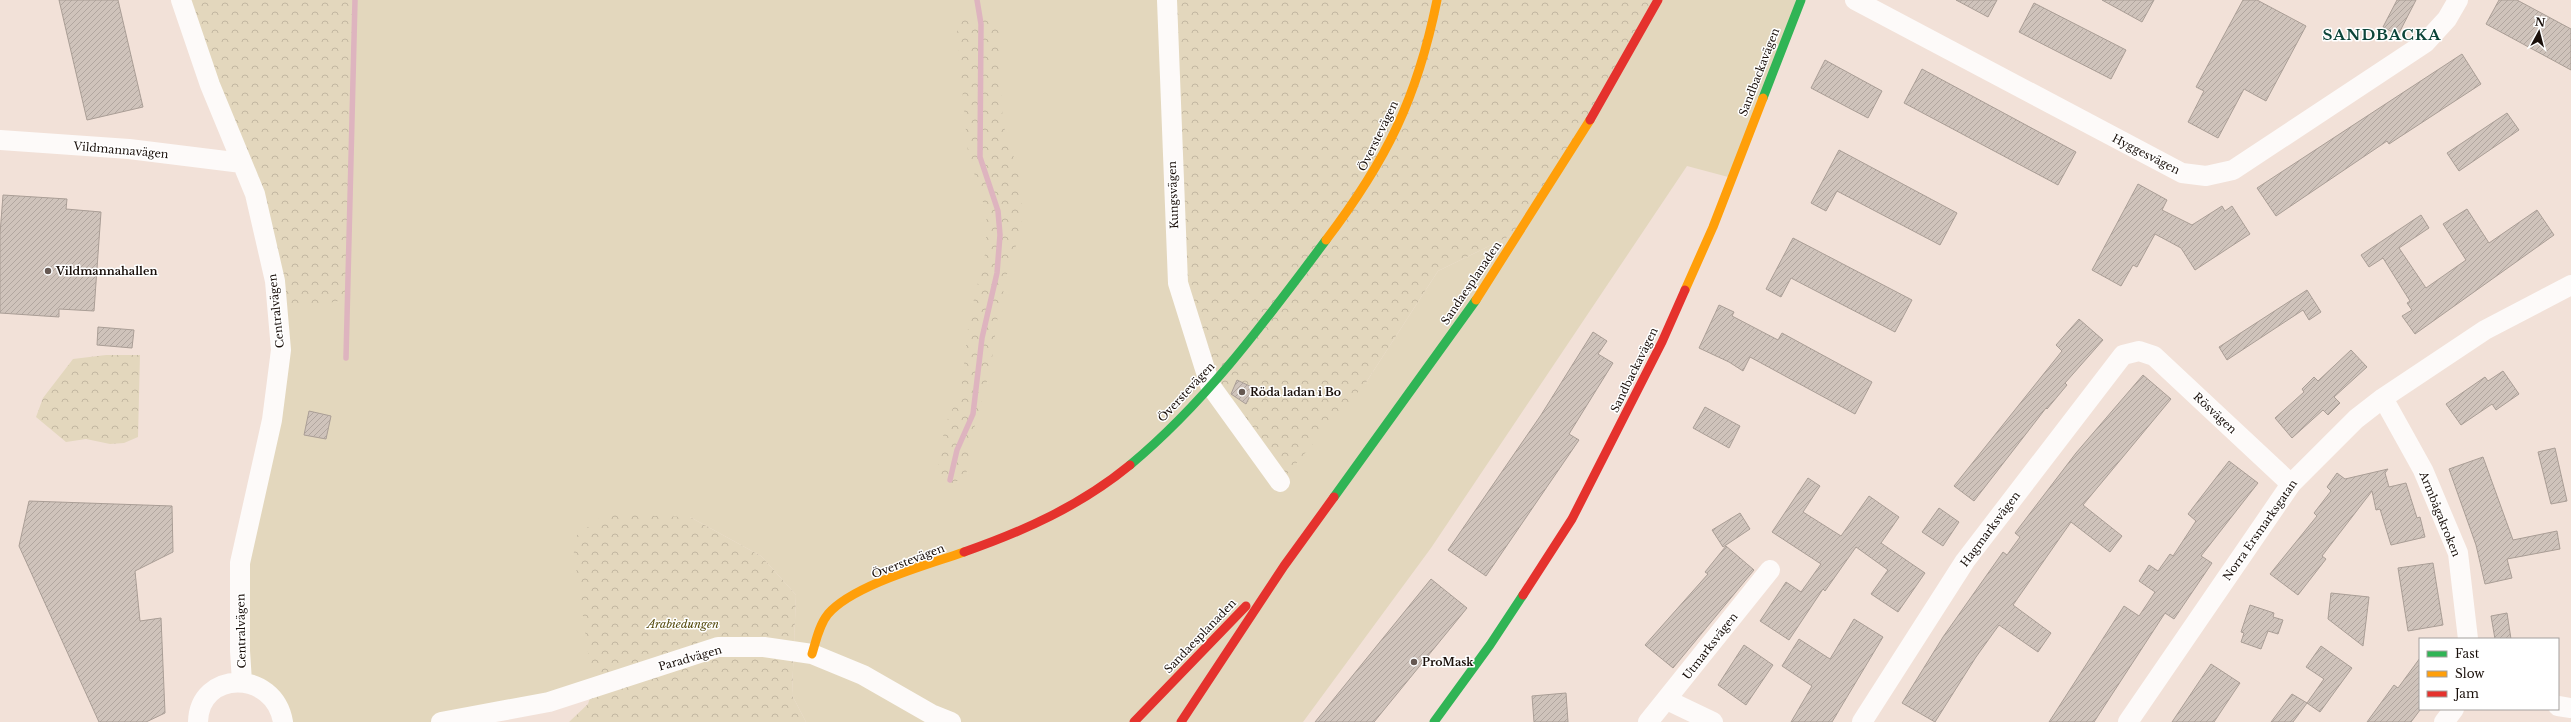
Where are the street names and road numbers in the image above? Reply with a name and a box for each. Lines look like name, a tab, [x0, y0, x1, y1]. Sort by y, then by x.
street label: Sandbackavägen	[1736, 26, 1782, 118]
street label: Överstevägen	[1355, 98, 1401, 174]
street label: Hyggesvägen	[2110, 131, 2183, 177]
street label: Vildmannavägen	[72, 139, 169, 161]
street label: Kungsvägen	[1165, 160, 1181, 229]
street label: Sandaesplanaden	[1438, 238, 1504, 327]
street label: Centralvägen	[265, 273, 287, 349]
street label: Sandbackavägen	[1607, 325, 1661, 415]
street label: Överstevägen	[1155, 359, 1218, 425]
street label: Rösvägen	[2191, 390, 2240, 437]
street label: Armbågakroken	[2416, 468, 2464, 559]
street label: Norra Ersmarksgatan	[2220, 476, 2300, 583]
street label: Hagmarksvägen	[1957, 488, 2023, 569]
street label: Överstevägen	[870, 541, 947, 581]
street label: Centralvägen	[233, 593, 249, 669]
street label: Sandaesplanaden	[1161, 596, 1239, 676]
street label: Utmarksvägen	[1679, 609, 1741, 682]
street label: Paradvägen	[657, 642, 724, 674]

